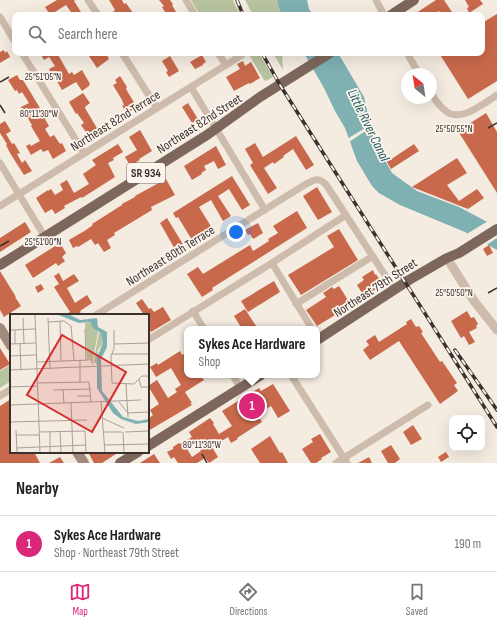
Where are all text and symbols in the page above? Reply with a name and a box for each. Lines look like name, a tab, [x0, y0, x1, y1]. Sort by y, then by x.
search box	[12, 12, 485, 56]
icon: search	[26, 23, 48, 45]
text: Search here	[58, 25, 118, 44]
north arrow	[401, 68, 437, 104]
text: 25°51'05"N	[25, 71, 61, 83]
water label: Little River Canal	[344, 86, 394, 164]
street label: Northeast 82nd Terrace	[68, 87, 163, 155]
street label: Northeast 82nd Street	[154, 90, 245, 157]
text: 80°11'30"W	[20, 108, 59, 120]
text: 25°50'55"N	[435, 123, 473, 135]
road number: SR 934	[127, 163, 165, 183]
street label: Northeast 80th Terrace	[123, 222, 218, 290]
your location	[226, 222, 246, 242]
text: 25°51'00"N	[25, 236, 61, 248]
street label: Northeast 79th Street	[331, 255, 420, 321]
text: 25°50'50"N	[435, 287, 473, 299]
inset map	[10, 314, 149, 453]
popup	[184, 326, 320, 378]
text: Sykes Ace Hardware	[199, 335, 305, 354]
text: Shop	[199, 354, 220, 370]
pin: 1	[239, 391, 265, 421]
map controls	[449, 415, 485, 451]
button: locate	[449, 415, 485, 451]
text: 80°11'30"W	[183, 439, 222, 451]
text: Nearby	[16, 479, 59, 499]
text: Sykes Ace Hardware	[54, 526, 161, 545]
text: 1	[26, 536, 32, 552]
text: 190 m	[454, 536, 481, 552]
text: Shop · Northeast 79th Street	[54, 545, 179, 561]
tab: Map	[69, 581, 91, 618]
tab: Directions	[230, 581, 267, 618]
tab: Saved	[406, 581, 428, 618]

